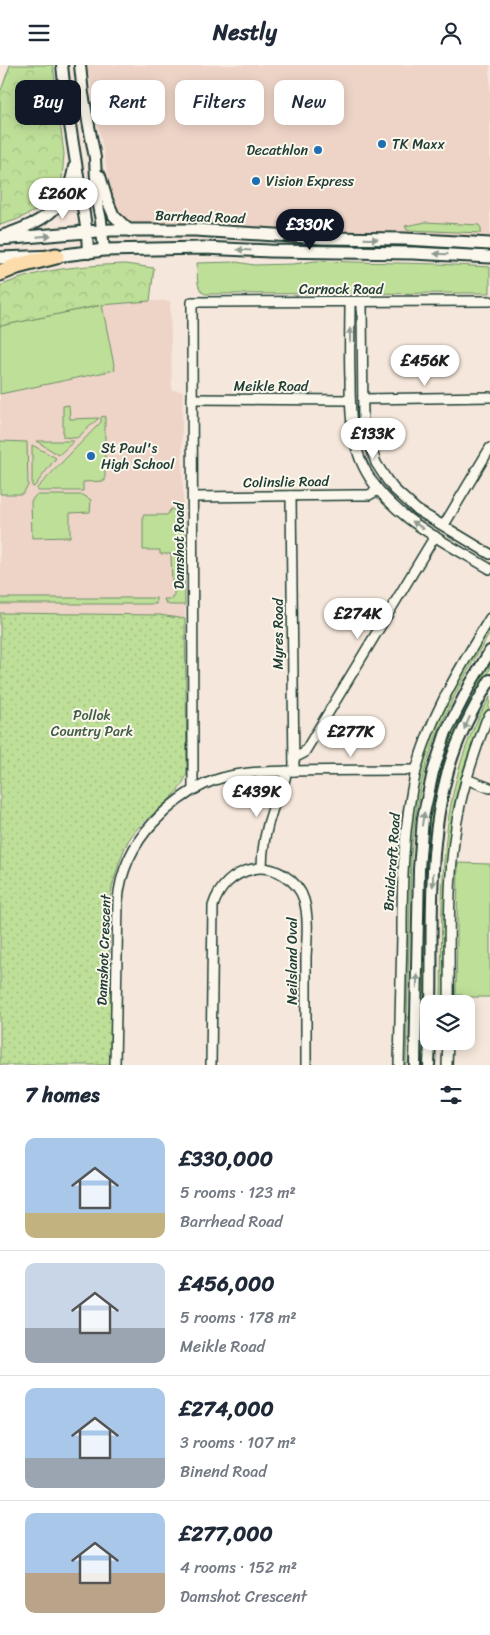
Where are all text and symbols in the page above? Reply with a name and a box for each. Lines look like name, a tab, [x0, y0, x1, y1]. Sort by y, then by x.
text: Nestly	[213, 13, 277, 52]
icon: menu	[25, 19, 53, 47]
icon: person	[437, 19, 465, 47]
chip: Buy	[15, 80, 81, 125]
chip: Rent	[91, 80, 165, 125]
chip: Filters	[175, 80, 264, 125]
chip: New	[274, 80, 344, 125]
place label: TK Maxx	[392, 132, 445, 157]
place label: Decathlon	[246, 138, 308, 163]
marker: TK Maxx	[376, 138, 388, 150]
marker: Decathlon	[312, 144, 324, 156]
place label: Vision Express	[266, 169, 355, 194]
marker: Vision Express	[250, 175, 262, 187]
pin: £260K	[28, 177, 98, 220]
text: £260K	[40, 179, 86, 208]
street label: Barrhead Road	[155, 203, 247, 231]
pin: £330K	[275, 209, 345, 251]
text: £330K	[287, 210, 333, 239]
one-way arrow	[36, 232, 52, 240]
one-way arrow	[364, 235, 380, 243]
one-way arrow	[236, 245, 252, 253]
one-way arrow	[433, 250, 449, 258]
street label: Carnock Road	[299, 277, 385, 302]
one-way arrow	[346, 327, 354, 343]
pin: £456K	[390, 345, 460, 387]
text: £456K	[401, 346, 449, 375]
street label: Meikle Road	[234, 374, 310, 399]
pin: £133K	[338, 417, 408, 460]
text: £133K	[352, 419, 394, 448]
place label: St Paul's High School	[101, 436, 175, 477]
marker: St Paul's High School	[85, 450, 97, 462]
street label: Colinslie Road	[243, 469, 331, 495]
street label: Damshot Road	[167, 501, 192, 589]
one-way arrow	[412, 521, 425, 530]
street label: Myres Road	[266, 597, 291, 670]
pin: £274K	[323, 597, 393, 640]
text: £274K	[335, 599, 381, 628]
park label: Pollok Country Park	[51, 703, 133, 744]
pin: £277K	[316, 715, 386, 758]
one-way arrow	[462, 716, 470, 730]
text: £277K	[328, 717, 374, 746]
pin: £439K	[222, 775, 292, 818]
text: £439K	[234, 777, 280, 806]
street label: Braidcraft Road	[376, 811, 408, 912]
one-way arrow	[420, 811, 428, 827]
one-way arrow	[429, 873, 437, 889]
street label: Damshot Crescent	[90, 893, 118, 1006]
street label: Neilsland Oval	[280, 916, 305, 1005]
one-way arrow	[413, 973, 421, 989]
map controls	[420, 995, 475, 1050]
button: layers	[420, 995, 475, 1050]
text: 7 homes	[25, 1076, 100, 1114]
icon: filters	[437, 1081, 465, 1109]
text: £330,000	[180, 1140, 273, 1178]
icon: home	[65, 1158, 125, 1218]
text: 5 rooms · 123 m²	[180, 1178, 296, 1207]
text: Barrhead Road	[180, 1207, 283, 1236]
text: £456,000	[180, 1265, 274, 1303]
icon: home	[65, 1283, 125, 1343]
text: 5 rooms · 178 m²	[180, 1303, 297, 1332]
text: Meikle Road	[180, 1332, 265, 1361]
text: £274,000	[180, 1390, 274, 1428]
icon: home	[65, 1408, 125, 1468]
text: 3 rooms · 107 m²	[180, 1428, 296, 1457]
text: Binend Road	[180, 1457, 267, 1486]
text: £277,000	[180, 1515, 273, 1553]
icon: home	[65, 1533, 125, 1593]
text: 4 rooms · 152 m²	[180, 1553, 297, 1582]
text: Damshot Crescent	[180, 1582, 307, 1611]

